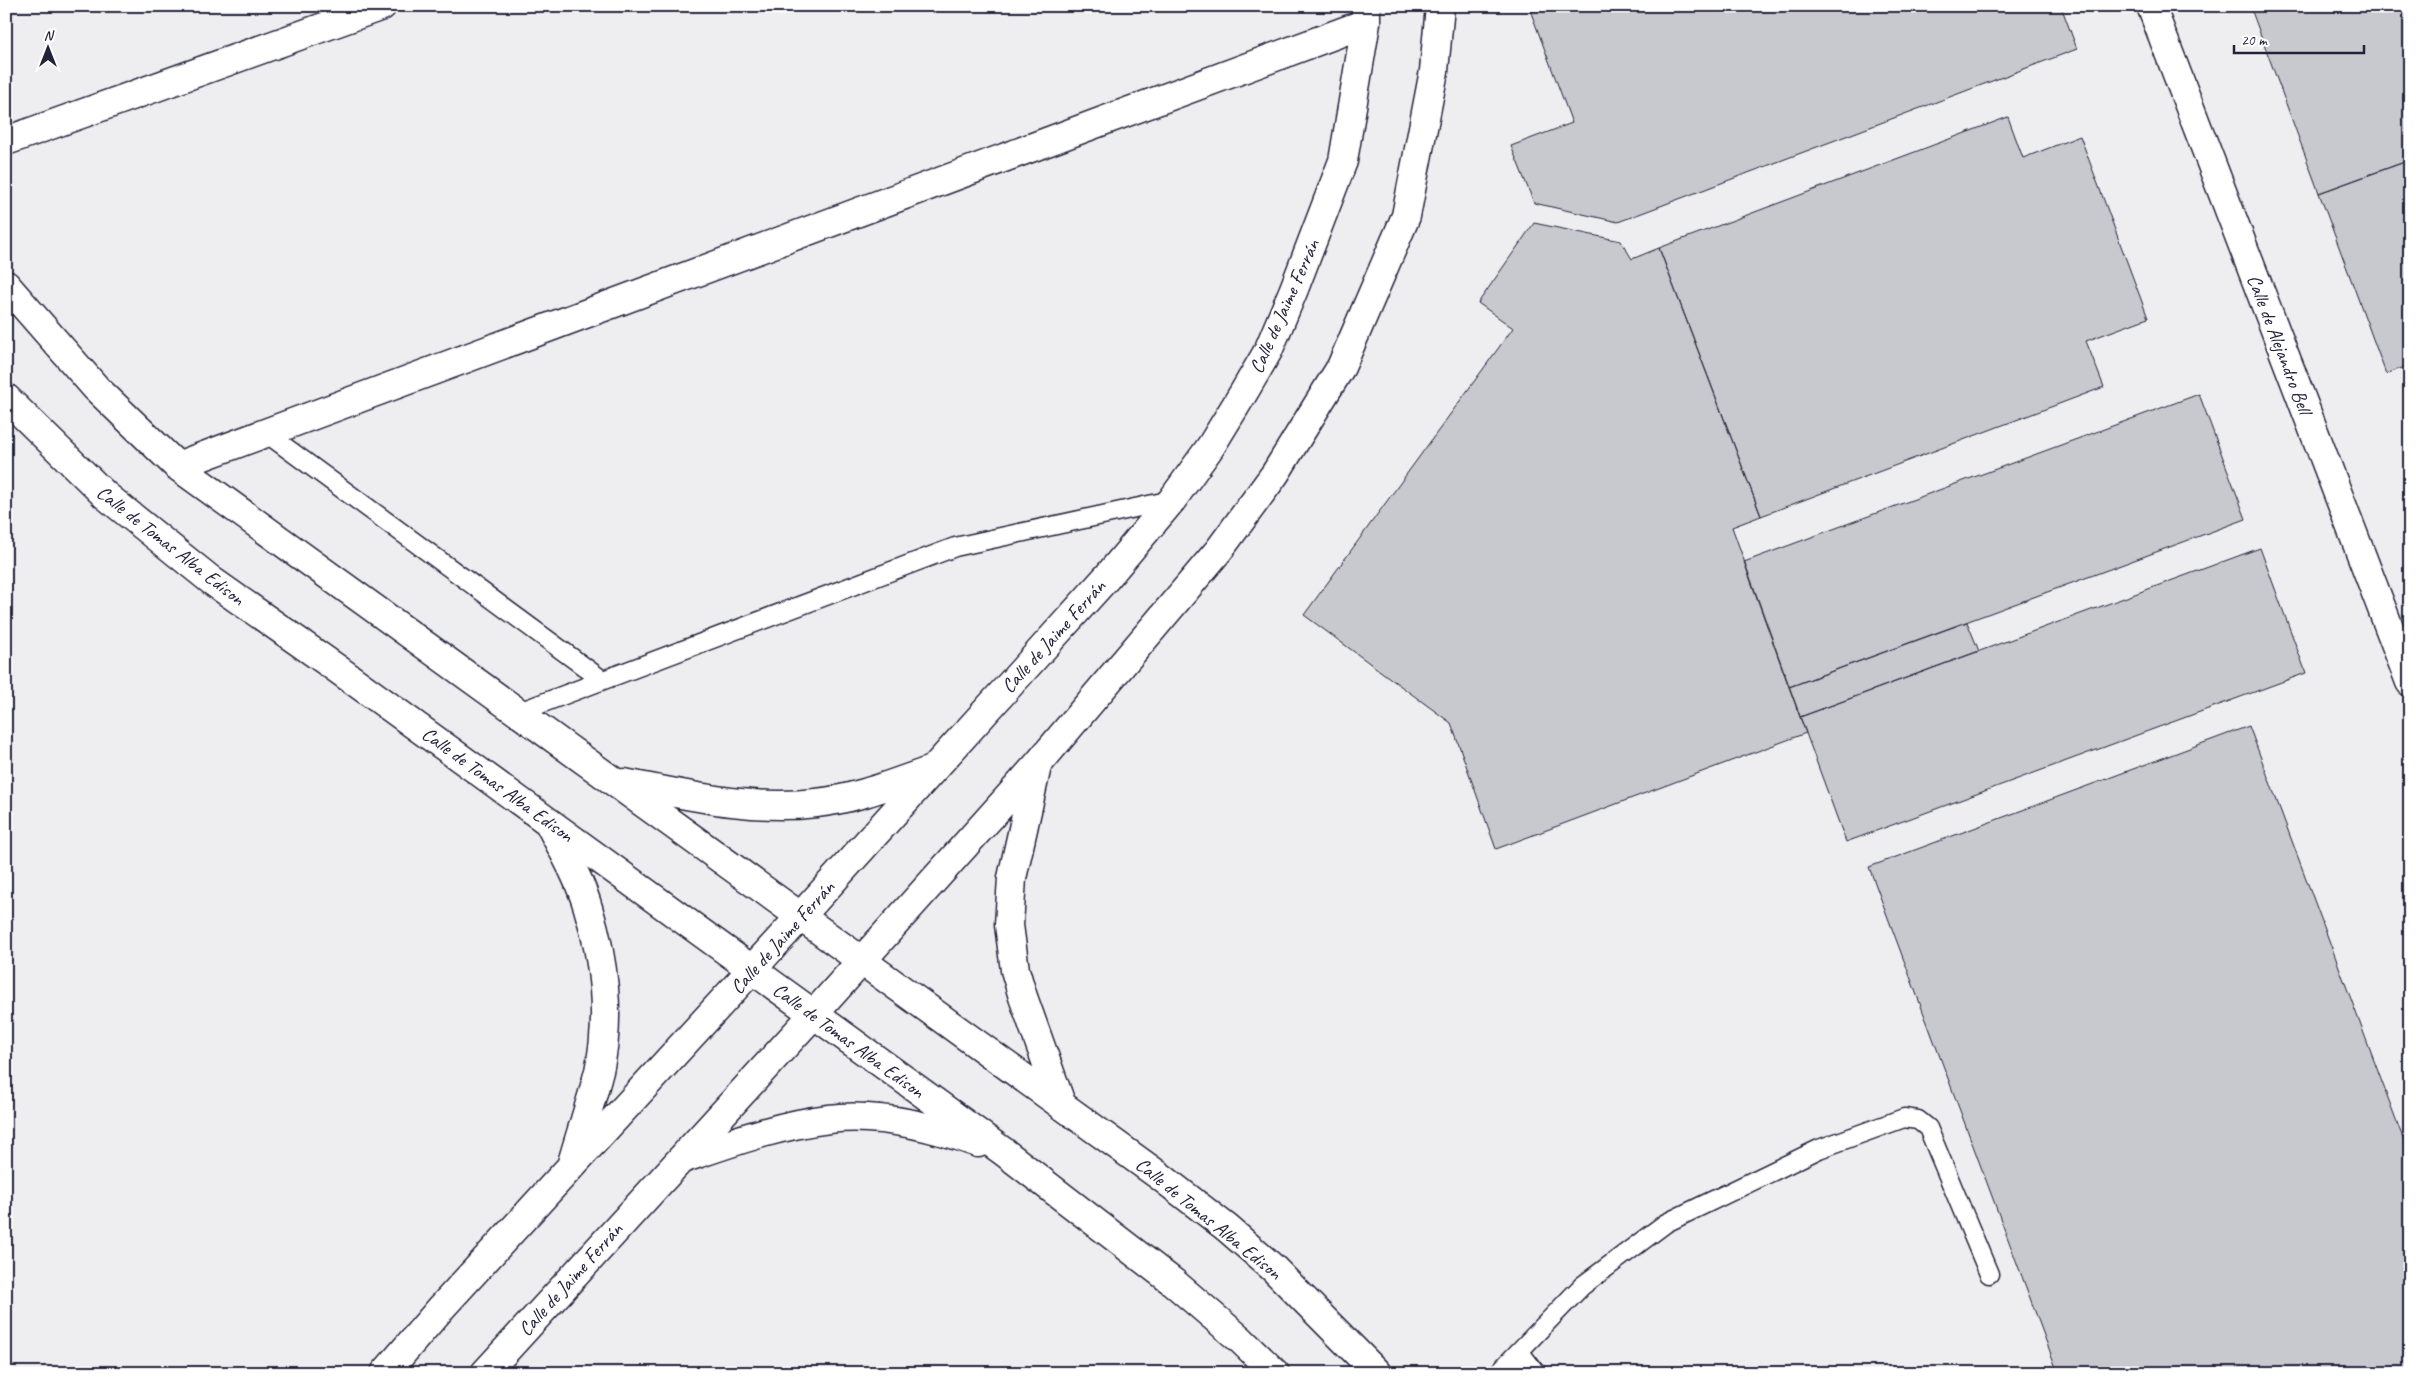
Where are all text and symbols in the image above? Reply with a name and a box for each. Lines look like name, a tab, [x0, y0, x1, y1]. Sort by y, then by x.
north arrow	[22, 22, 72, 72]
scale bar	[2234, 22, 2364, 54]
text: N	[44, 27, 55, 44]
text: 20 m	[2241, 31, 2268, 50]
street label: Calle de Jaime Ferrán	[1244, 234, 1326, 377]
street label: Calle de Alejandro Bell	[2242, 271, 2319, 421]
street label: Calle de Tomas Alba Edison	[92, 480, 251, 612]
street label: Calle de Jaime Ferrán	[996, 574, 1112, 698]
street label: Calle de Tomas Alba Edison	[417, 721, 579, 848]
street label: Calle de Jaime Ferrán	[725, 875, 841, 999]
street label: Calle de Tomas Alba Edison	[768, 977, 930, 1104]
street label: Calle de Tomas Alba Edison	[1130, 1152, 1288, 1286]
street label: Calle de Jaime Ferrán	[513, 1217, 629, 1341]

